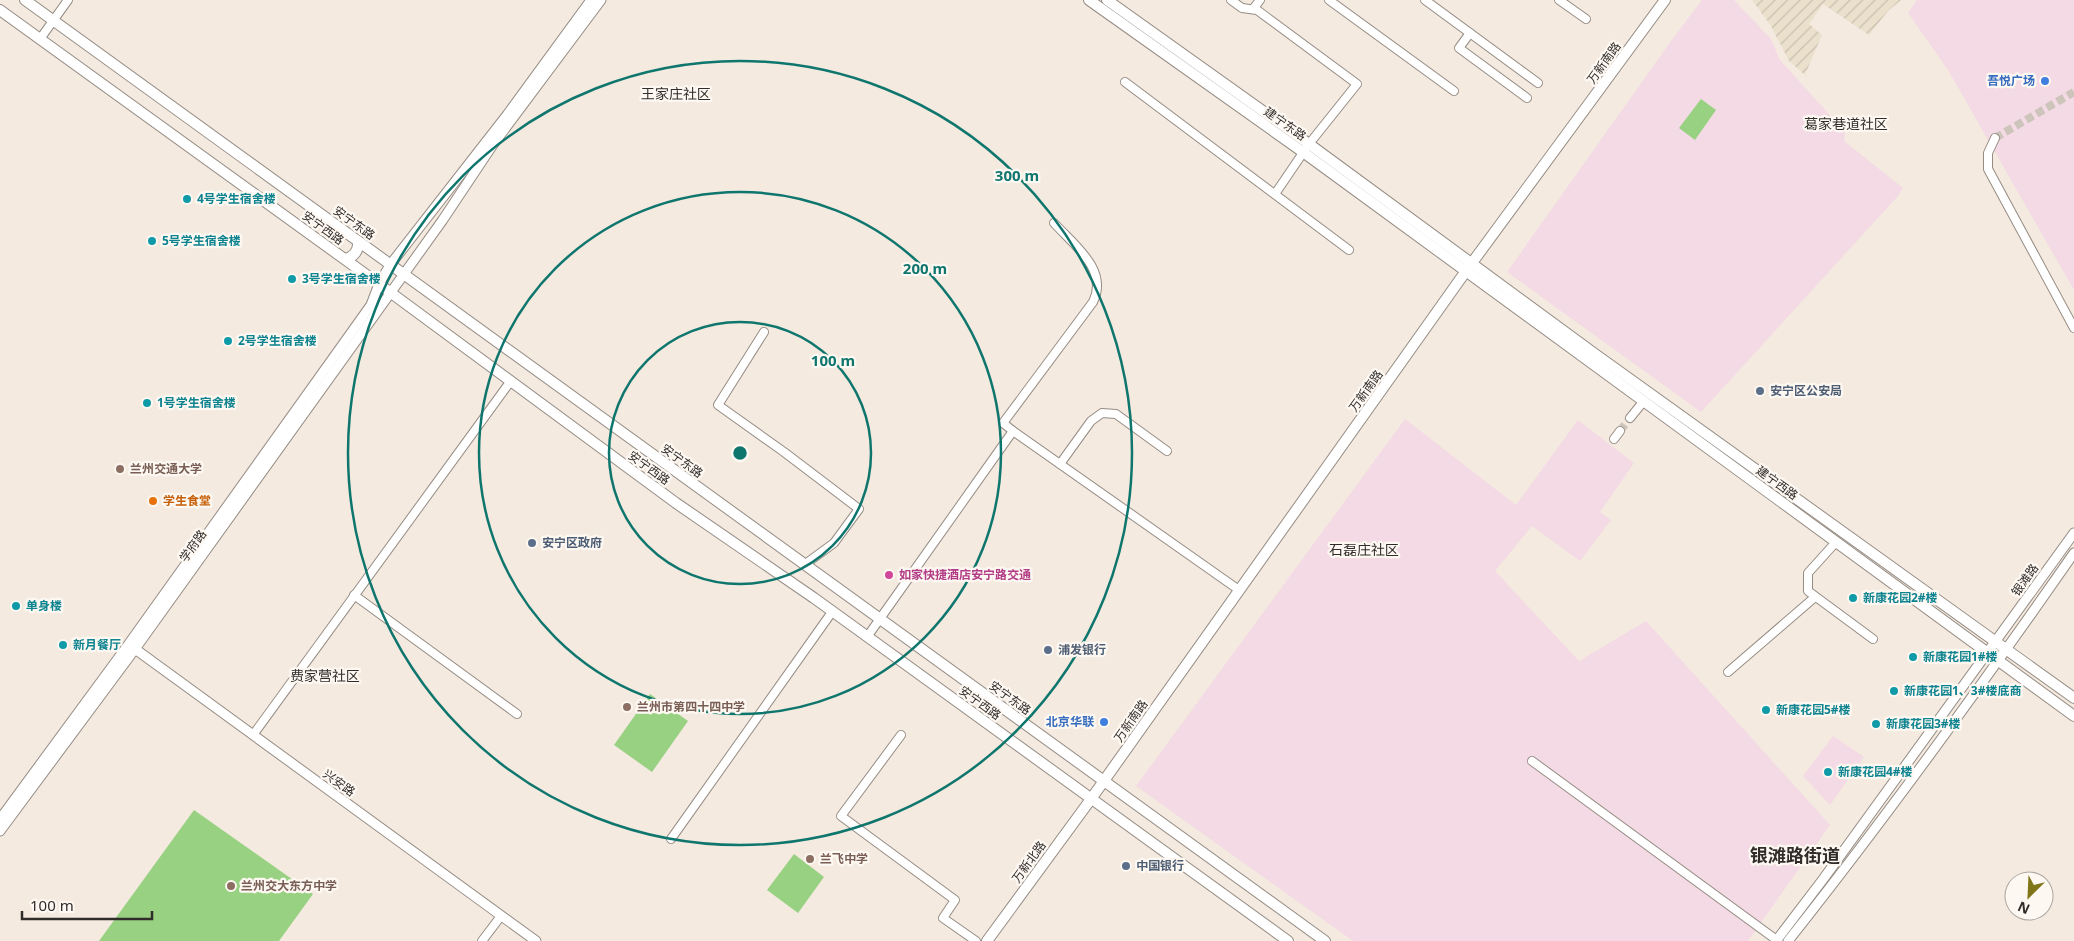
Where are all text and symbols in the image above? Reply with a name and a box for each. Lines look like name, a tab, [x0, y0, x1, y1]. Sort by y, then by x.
street label: 万新南路	[1583, 38, 1625, 87]
place label: 吾悦广场	[1987, 72, 2035, 89]
marker: 吾悦广场	[2039, 75, 2051, 87]
district label: 王家庄社区	[641, 84, 711, 103]
street label: 建宁东路	[1261, 103, 1310, 144]
district label: 葛家巷道社区	[1804, 114, 1888, 133]
text: 300 m	[995, 165, 1039, 185]
place label: 4号学生宿舍楼	[197, 190, 276, 207]
marker: 4号学生宿舍楼	[181, 193, 193, 205]
street label: 安宁东路	[330, 202, 379, 244]
street label: 安宁西路	[299, 207, 348, 249]
place label: 5号学生宿舍楼	[162, 232, 241, 249]
marker: 5号学生宿舍楼	[146, 235, 158, 247]
text: 200 m	[903, 258, 947, 278]
place label: 3号学生宿舍楼	[302, 270, 381, 287]
marker: 3号学生宿舍楼	[286, 273, 298, 285]
place label: 2号学生宿舍楼	[238, 332, 317, 349]
marker: 2号学生宿舍楼	[222, 335, 234, 347]
text: 100 m	[811, 350, 855, 370]
street label: 万新南路	[1345, 366, 1387, 415]
place label: 安宁区公安局	[1770, 382, 1842, 399]
marker: 安宁区公安局	[1754, 385, 1766, 397]
place label: 1号学生宿舍楼	[157, 394, 236, 411]
marker: 1号学生宿舍楼	[141, 397, 153, 409]
street label: 安宁东路	[658, 440, 707, 482]
centre of rings	[731, 444, 749, 462]
street label: 安宁西路	[625, 447, 674, 489]
place label: 兰州交通大学	[130, 460, 202, 477]
street label: 建宁西路	[1753, 462, 1802, 504]
marker: 兰州交通大学	[114, 463, 126, 475]
place label: 学生食堂	[163, 492, 211, 509]
marker: 学生食堂	[147, 495, 159, 507]
street label: 学府路	[175, 526, 210, 565]
place label: 安宁区政府	[542, 534, 602, 551]
marker: 安宁区政府	[526, 537, 538, 549]
district label: 石磊庄社区	[1329, 540, 1399, 559]
street label: 银滩路	[2007, 560, 2042, 599]
place label: 如家快捷酒店安宁路交通	[899, 566, 1031, 583]
marker: 如家快捷酒店安宁路交通	[883, 569, 895, 581]
place label: 新康花园2#楼	[1863, 589, 1938, 606]
marker: 新康花园2#楼	[1847, 592, 1859, 604]
place label: 单身楼	[26, 597, 62, 614]
marker: 单身楼	[10, 600, 22, 612]
place label: 新月餐厅	[73, 636, 121, 653]
marker: 新月餐厅	[57, 639, 69, 651]
place label: 浦发银行	[1058, 641, 1106, 658]
marker: 浦发银行	[1042, 644, 1054, 656]
place label: 新康花园1#楼	[1923, 648, 1998, 665]
marker: 新康花园1#楼	[1907, 651, 1919, 663]
district label: 费家营社区	[290, 666, 360, 685]
street label: 安宁东路	[986, 677, 1035, 719]
street label: 安宁西路	[956, 682, 1005, 724]
place label: 新康花园1、3#楼底商	[1904, 682, 2021, 699]
marker: 新康花园1、3#楼底商	[1888, 685, 1900, 697]
street label: 万新南路	[1110, 696, 1151, 745]
place label: 兰州市第四十四中学	[637, 698, 745, 715]
marker: 兰州市第四十四中学	[621, 701, 633, 713]
place label: 新康花园5#楼	[1776, 701, 1851, 718]
marker: 新康花园5#楼	[1760, 704, 1772, 716]
place label: 北京华联	[1046, 713, 1094, 730]
place label: 新康花园3#楼	[1886, 715, 1961, 732]
marker: 北京华联	[1098, 716, 1110, 728]
marker: 新康花园3#楼	[1870, 718, 1882, 730]
place label: 新康花园4#楼	[1838, 763, 1913, 780]
street label: 兴安路	[320, 765, 359, 800]
marker: 新康花园4#楼	[1822, 766, 1834, 778]
street label: 万新北路	[1008, 837, 1050, 886]
district label: 银滩路街道	[1750, 843, 1840, 867]
place label: 兰飞中学	[820, 850, 868, 867]
marker: 兰飞中学	[804, 853, 816, 865]
place label: 中国银行	[1136, 857, 1184, 874]
marker: 中国银行	[1120, 860, 1132, 872]
north arrow	[2004, 871, 2054, 921]
place label: 兰州交大东方中学	[241, 877, 337, 894]
marker: 兰州交大东方中学	[225, 880, 237, 892]
scale bar	[22, 888, 152, 920]
text: 100 m	[30, 895, 74, 915]
text: N	[2014, 897, 2033, 919]

